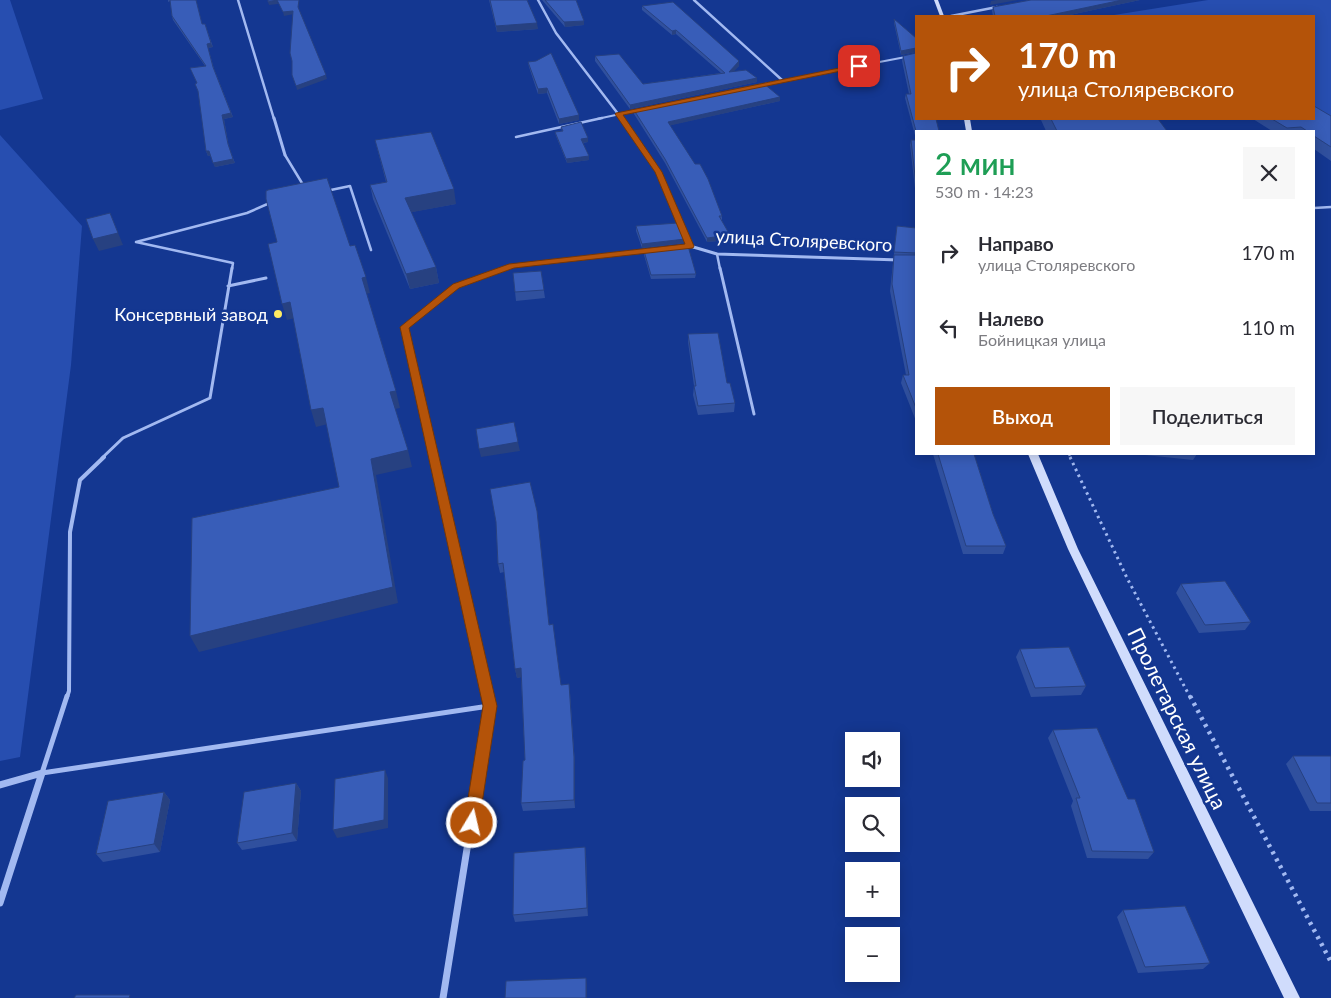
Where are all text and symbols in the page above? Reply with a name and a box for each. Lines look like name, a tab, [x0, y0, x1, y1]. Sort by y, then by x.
text: 170 m	[1018, 33, 1117, 75]
icon: right	[935, 35, 1000, 100]
pin	[838, 45, 880, 87]
icon: arrive	[845, 52, 873, 80]
text: улица Столяревского	[1018, 75, 1234, 102]
text: 2 мин	[935, 145, 1016, 181]
button: close	[1243, 147, 1295, 199]
text: 530 m · 14:23	[935, 182, 1034, 201]
street label: улица Столяревского	[715, 224, 893, 256]
text: Направо	[978, 232, 1054, 255]
icon: right	[935, 239, 963, 267]
text: 170 m	[1241, 241, 1295, 264]
text: улица Столяревского	[978, 255, 1135, 274]
place label: Консервный завод	[114, 303, 268, 325]
text: Налево	[978, 307, 1044, 330]
marker: Консервный завод	[272, 308, 284, 320]
icon: left	[935, 314, 963, 342]
text: 110 m	[1241, 316, 1295, 339]
text: Бойницкая улица	[978, 330, 1106, 349]
button: Выход	[935, 387, 1110, 445]
button: Поделиться	[1120, 387, 1295, 445]
street label: Пролетарская улица	[1123, 623, 1233, 813]
map controls	[845, 732, 900, 982]
button: sound	[845, 732, 900, 787]
position arrow	[445, 796, 497, 848]
button: search	[845, 797, 900, 852]
button: +	[845, 862, 900, 917]
button: −	[845, 927, 900, 982]

